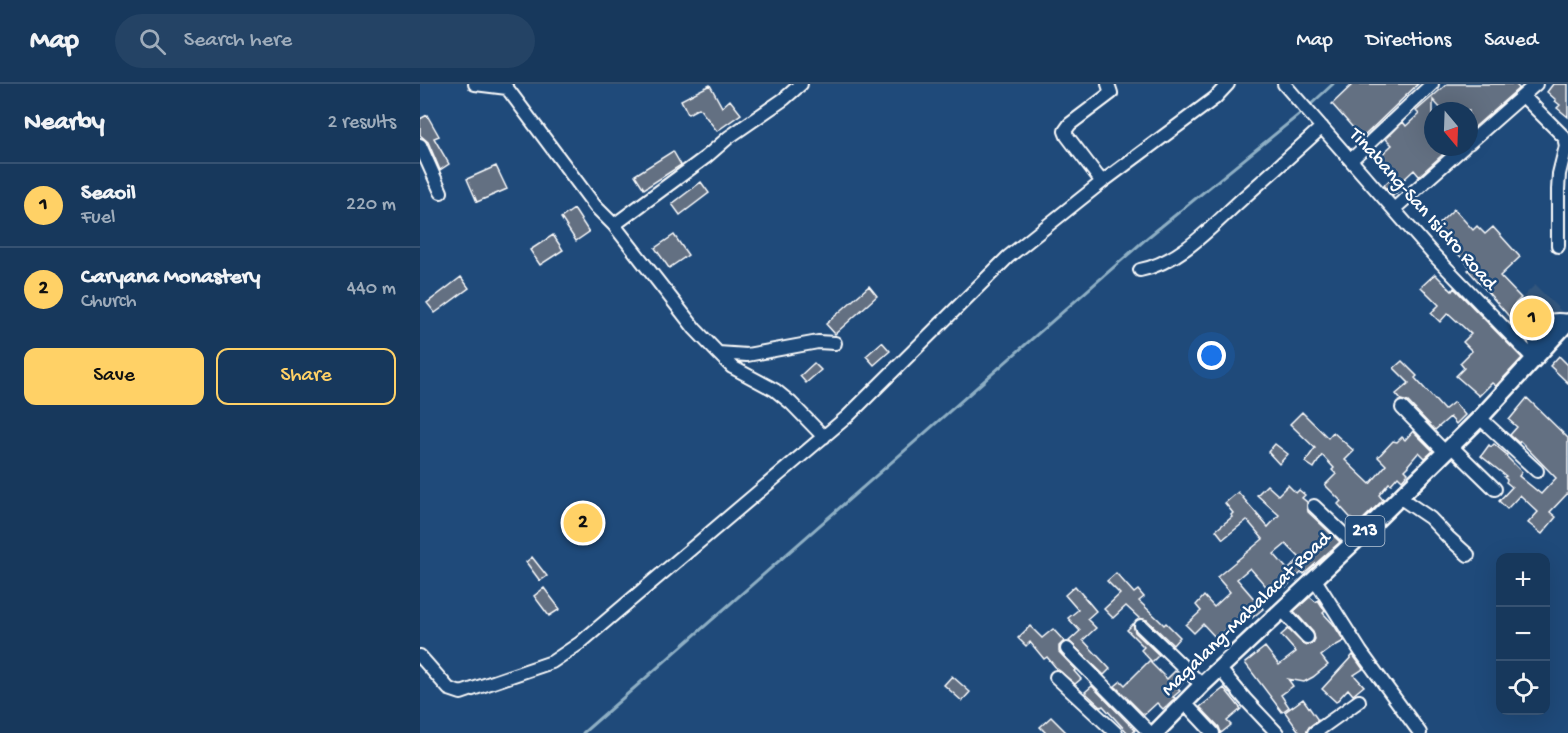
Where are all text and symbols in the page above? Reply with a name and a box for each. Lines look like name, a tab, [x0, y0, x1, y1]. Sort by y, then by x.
search box	[115, 14, 535, 68]
text: Map	[30, 25, 79, 58]
icon: search	[136, 25, 169, 58]
text: Search here	[184, 28, 292, 54]
text: Map	[1296, 29, 1333, 54]
text: Directions	[1366, 29, 1451, 54]
text: Saved	[1484, 29, 1538, 54]
north arrow	[1424, 102, 1478, 156]
text: Nearby	[24, 108, 105, 139]
text: 2 results	[327, 112, 396, 135]
street label: Tinabang-San Isidro Road	[1342, 123, 1502, 297]
text: Seaoil	[81, 181, 136, 207]
text: 1	[39, 194, 48, 217]
text: 220 m	[346, 194, 396, 217]
text: Fuel	[81, 207, 115, 230]
text: Caryana Monastery	[81, 265, 260, 291]
text: 2	[39, 278, 48, 301]
text: 440 m	[347, 278, 396, 301]
text: Church	[81, 291, 137, 314]
pin: 1	[1512, 296, 1552, 340]
your location	[1197, 341, 1226, 370]
button: Save	[24, 348, 204, 405]
button: Share	[216, 348, 396, 405]
pin: 2	[564, 500, 602, 546]
road number: 213	[1346, 516, 1384, 546]
street label: Magalang-Mabalacat Road	[1157, 526, 1338, 702]
map controls	[1496, 553, 1550, 715]
button: +	[1496, 553, 1550, 607]
button: −	[1496, 607, 1550, 661]
button: locate	[1496, 661, 1550, 715]

